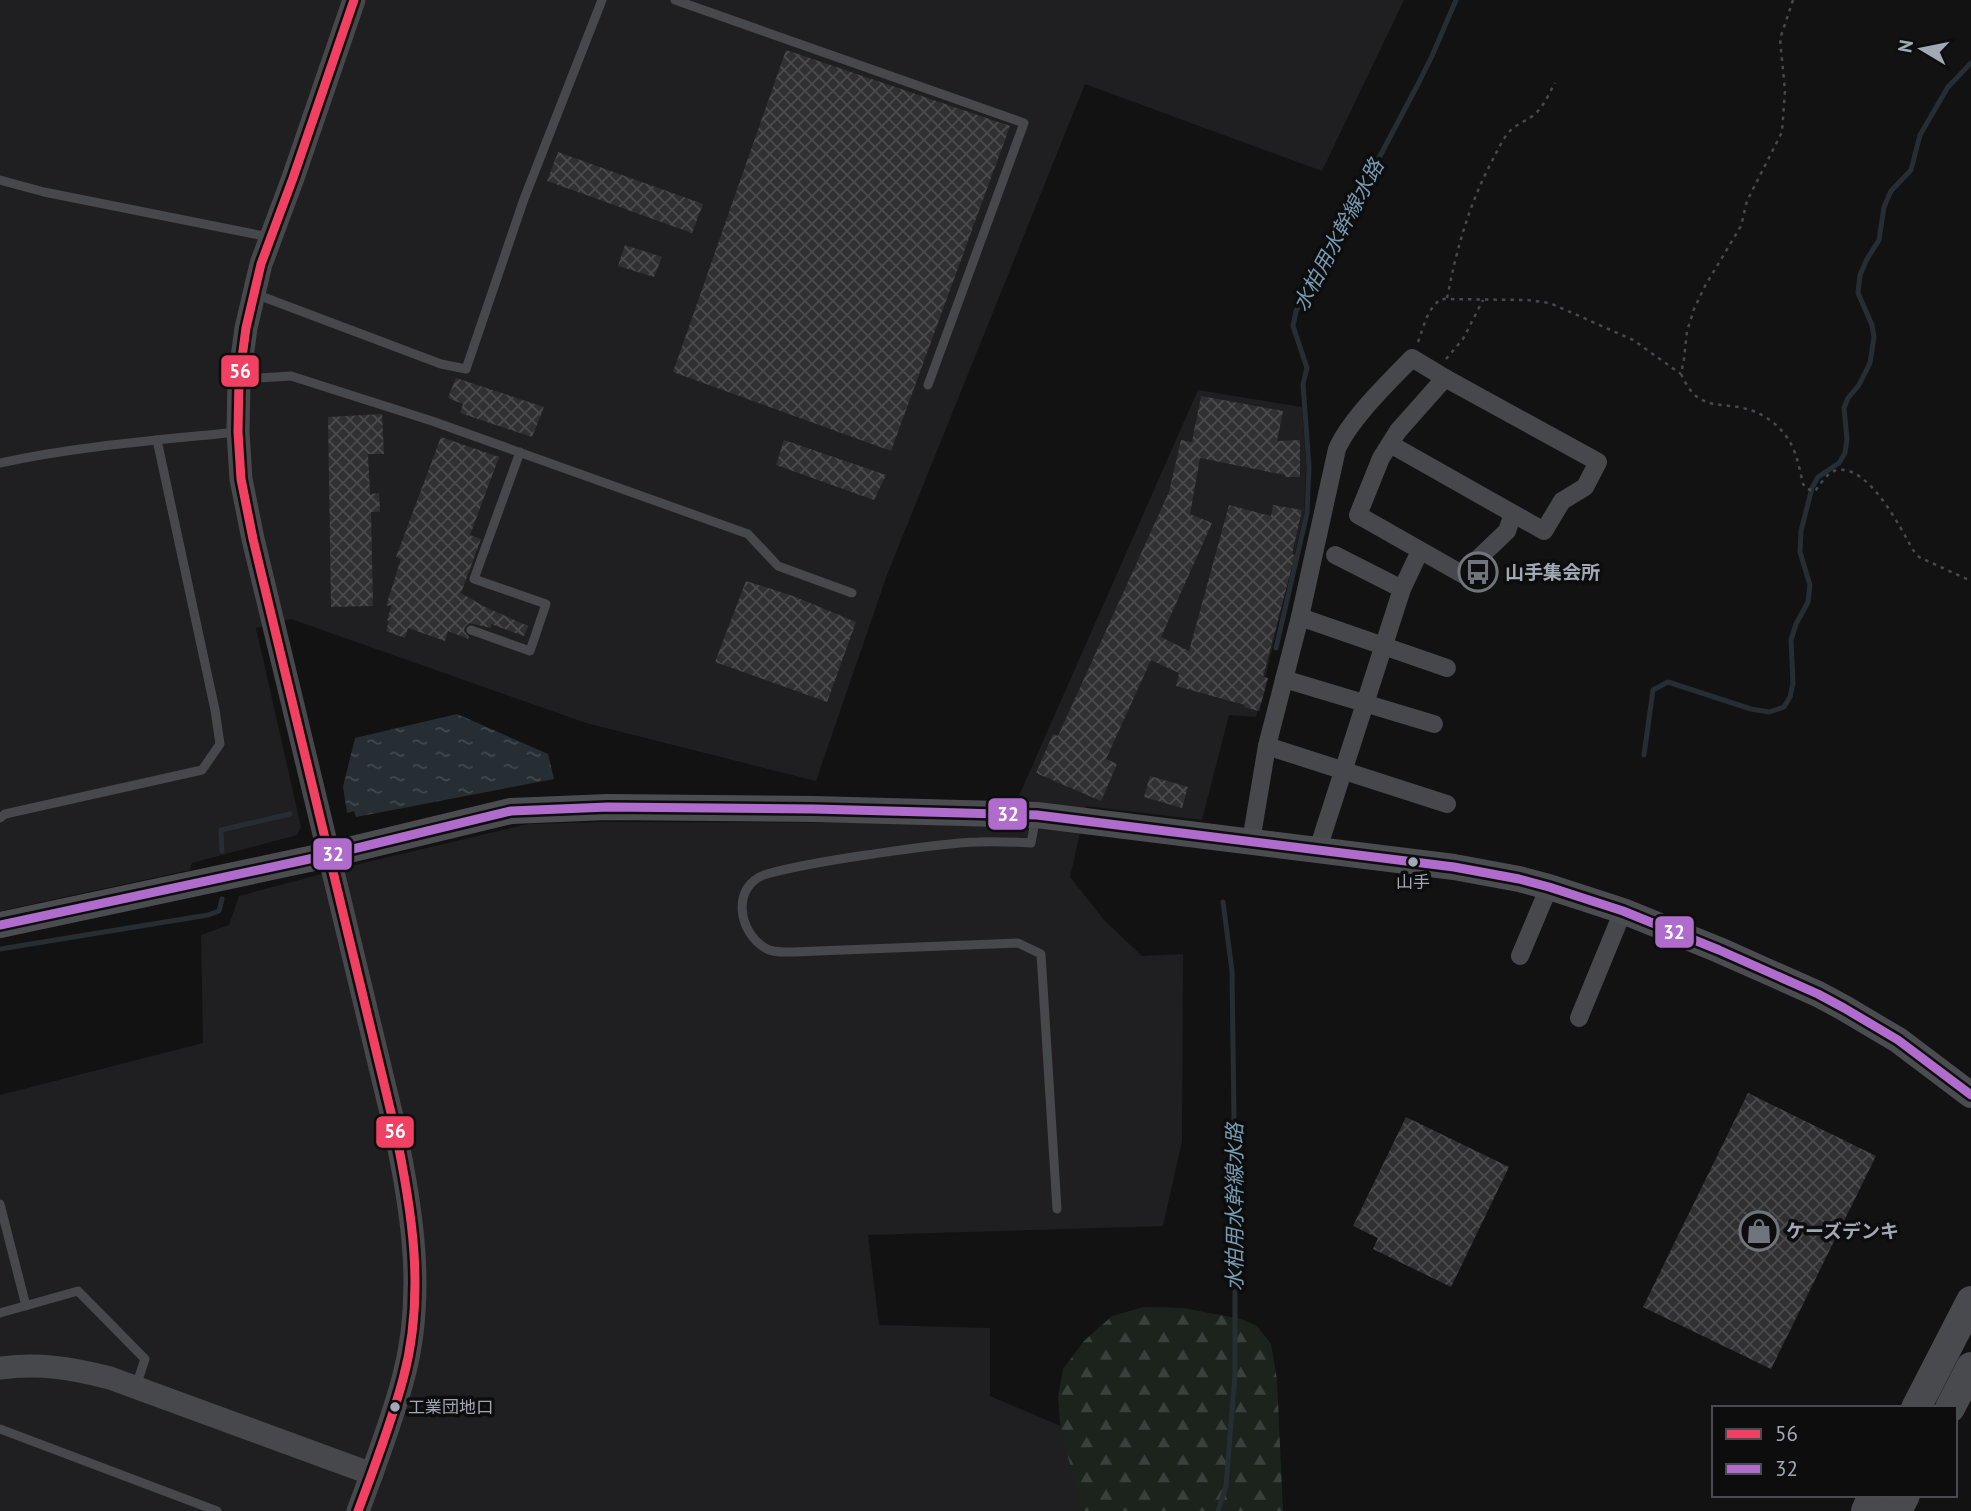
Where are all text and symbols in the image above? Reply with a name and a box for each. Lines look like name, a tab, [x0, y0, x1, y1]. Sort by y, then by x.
north arrow	[1887, 14, 1957, 84]
text: N	[1892, 38, 1918, 54]
water label: 水柏用水幹線水路	[1287, 153, 1390, 316]
line badge: 56	[220, 354, 260, 388]
text: 56	[229, 359, 251, 383]
bus stop icon: 山手集会所	[1457, 551, 1499, 593]
place label: 山手集会所	[1505, 560, 1600, 584]
line badge: 32	[987, 797, 1028, 831]
text: 32	[997, 802, 1019, 826]
line badge: 32	[312, 837, 353, 871]
text: 32	[322, 842, 344, 866]
marker: 山手	[1406, 855, 1420, 869]
place label: 山手	[1396, 871, 1430, 893]
line badge: 32	[1654, 915, 1695, 949]
text: 32	[1663, 920, 1685, 944]
line badge: 56	[375, 1115, 415, 1149]
text: 56	[384, 1119, 406, 1143]
water label: 水柏用水幹線水路	[1221, 1121, 1248, 1291]
shop icon: ケーズデンキ	[1738, 1210, 1780, 1252]
place label: ケーズデンキ	[1786, 1219, 1899, 1243]
place label: 工業団地口	[408, 1396, 493, 1418]
marker: 工業団地口	[388, 1400, 402, 1414]
legend	[1712, 1406, 1957, 1497]
text: 56	[1775, 1420, 1798, 1447]
text: 32	[1775, 1455, 1798, 1482]

